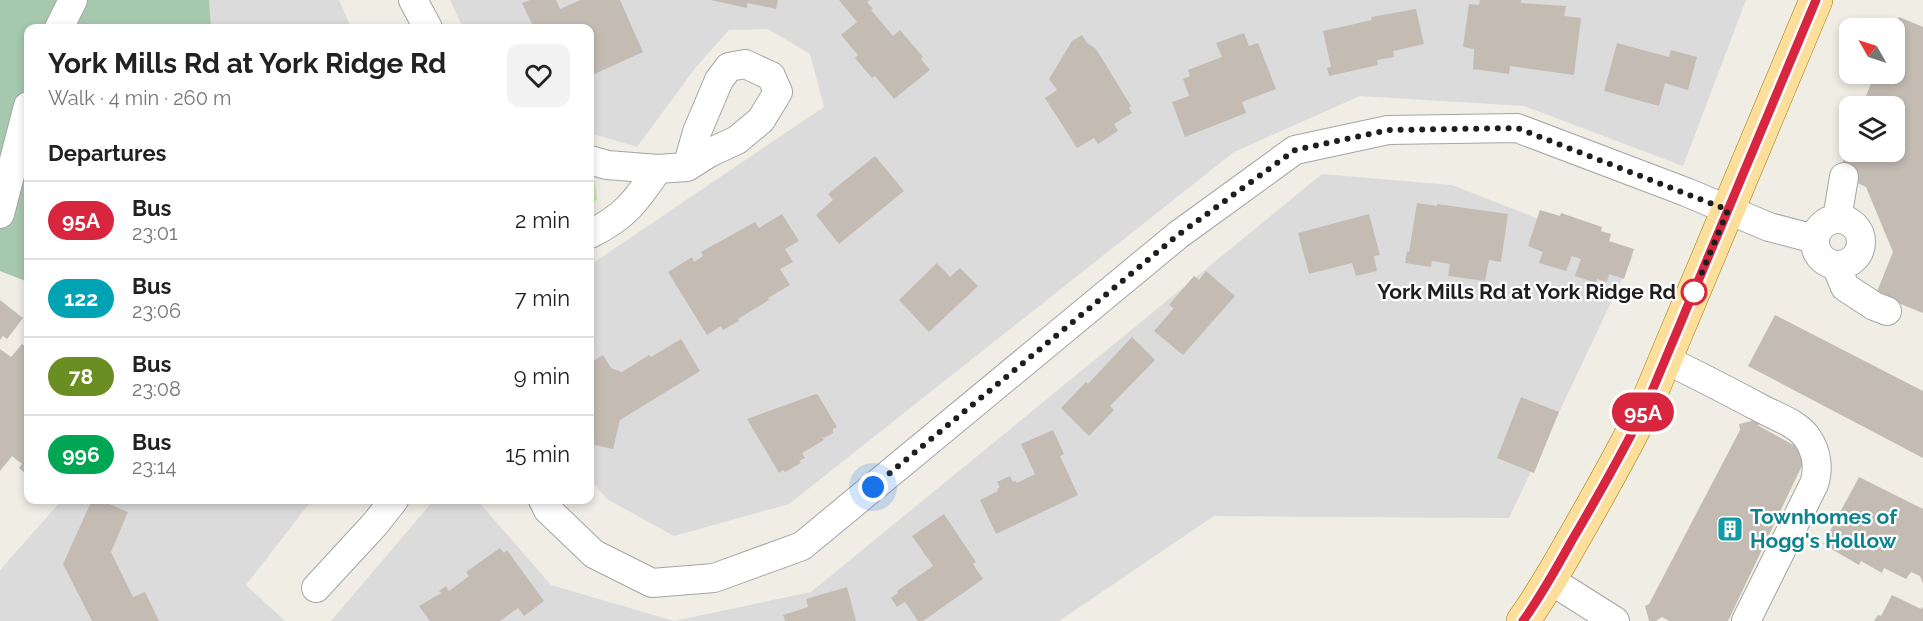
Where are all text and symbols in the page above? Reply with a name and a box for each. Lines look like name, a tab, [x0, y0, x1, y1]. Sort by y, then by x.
north arrow	[1839, 18, 1905, 84]
map controls	[1839, 18, 1905, 162]
button: heart	[507, 44, 570, 107]
text: York Mills Rd at York Ridge Rd	[48, 47, 446, 80]
text: Walk · 4 min · 260 m	[48, 86, 231, 110]
button: layers	[1839, 96, 1905, 162]
text: Departures	[48, 140, 166, 166]
text: Bus	[132, 195, 171, 221]
text: 2 min	[515, 207, 570, 233]
text: 95A	[62, 208, 100, 233]
text: 23:01	[132, 221, 178, 245]
text: Bus	[132, 273, 171, 299]
place label: York Mills Rd at York Ridge Rd	[1377, 279, 1676, 304]
marker: York Mills Rd at York Ridge Rd	[1681, 279, 1707, 305]
text: 7 min	[515, 285, 570, 311]
text: 122	[64, 286, 98, 311]
text: 23:06	[132, 299, 181, 323]
text: Bus	[132, 351, 171, 377]
text: 9 min	[514, 363, 570, 389]
text: 78	[69, 364, 93, 389]
text: 23:08	[132, 377, 181, 401]
line badge: 95A	[1608, 392, 1678, 432]
text: 95A	[1624, 400, 1662, 425]
text: Bus	[132, 429, 171, 455]
text: 15 min	[505, 441, 570, 467]
text: 996	[62, 442, 100, 467]
text: 23:14	[132, 455, 176, 479]
your location	[858, 472, 888, 502]
place label: Townhomes of Hogg's Hollow	[1750, 504, 1898, 553]
building icon: Townhomes of Hogg's Hollow	[1715, 514, 1745, 544]

